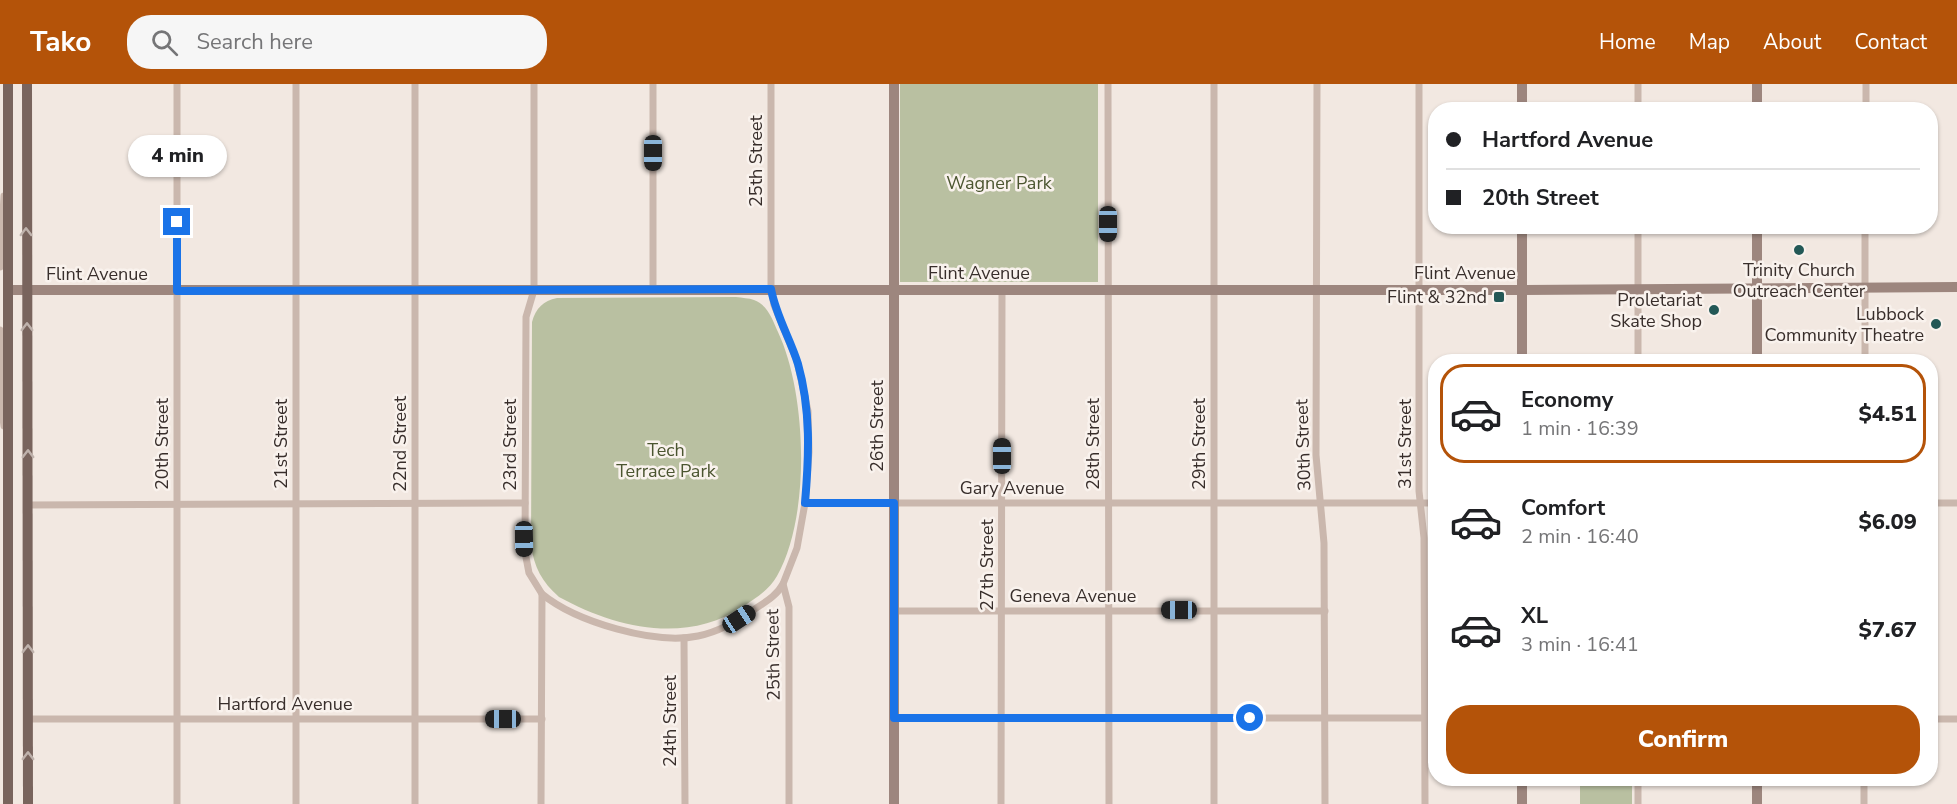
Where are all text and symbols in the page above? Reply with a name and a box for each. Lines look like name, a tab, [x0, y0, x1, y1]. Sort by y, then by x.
search box	[127, 15, 547, 69]
text: Tako	[30, 23, 91, 61]
icon: search	[148, 26, 181, 59]
text: Search here	[196, 27, 313, 57]
text: Home	[1599, 28, 1656, 56]
text: Map	[1689, 28, 1730, 56]
text: About	[1763, 28, 1821, 56]
text: Contact	[1854, 28, 1927, 56]
street label: 25th Street	[744, 114, 768, 207]
text: Hartford Avenue	[1482, 125, 1653, 155]
callout: 4 min	[128, 135, 226, 177]
car	[644, 135, 662, 171]
text: 4 min	[151, 142, 204, 169]
park label: Wagner Park	[946, 171, 1053, 195]
text: 20th Street	[1482, 183, 1599, 213]
car	[1099, 206, 1117, 242]
route end	[163, 208, 190, 235]
one-way arrow	[20, 228, 32, 237]
marker: Trinity Church Outreach Center	[1792, 243, 1806, 257]
place label: Trinity Church Outreach Center	[1733, 258, 1866, 303]
street label: Flint Avenue	[928, 261, 1030, 285]
street label: Flint Avenue	[1414, 261, 1516, 285]
street label: Flint Avenue	[46, 262, 148, 286]
place label: Flint & 32nd	[1387, 285, 1487, 309]
place label: Proletariat Skate Shop	[1610, 288, 1703, 333]
marker: Flint & 32nd	[1492, 290, 1506, 304]
place label: Lubbock Community Theatre	[1765, 302, 1925, 347]
marker: Proletariat Skate Shop	[1707, 303, 1721, 317]
marker: Lubbock Community Theatre	[1929, 317, 1943, 331]
one-way arrow	[21, 322, 33, 331]
street label: 26th Street	[865, 379, 889, 472]
text: Economy	[1521, 385, 1613, 415]
icon: car	[1449, 387, 1503, 441]
street label: 22nd Street	[388, 395, 412, 492]
street label: 20th Street	[150, 397, 174, 490]
street label: 28th Street	[1081, 397, 1105, 490]
street label: 29th Street	[1187, 397, 1211, 490]
street label: 21st Street	[269, 398, 293, 489]
street label: 23rd Street	[498, 398, 522, 491]
street label: 30th Street	[1289, 398, 1317, 491]
street label: 31st Street	[1393, 398, 1417, 489]
text: $4.51	[1858, 399, 1917, 429]
text: 1 min · 16:39	[1521, 415, 1639, 442]
park label: Tech Terrace Park	[616, 438, 717, 483]
car	[993, 438, 1011, 474]
one-way arrow	[22, 450, 34, 459]
street label: Gary Avenue	[960, 476, 1064, 500]
text: Comfort	[1521, 493, 1605, 523]
icon: car	[1449, 495, 1503, 549]
text: $6.09	[1858, 507, 1917, 537]
street label: 27th Street	[975, 518, 999, 611]
car	[515, 521, 533, 557]
text: 2 min · 16:40	[1521, 523, 1639, 550]
street label: Geneva Avenue	[1010, 584, 1136, 608]
car	[1161, 601, 1197, 619]
text: XL	[1521, 601, 1548, 631]
car	[719, 602, 759, 636]
icon: car	[1449, 603, 1503, 657]
street label: 25th Street	[760, 608, 786, 701]
text: $7.67	[1858, 615, 1917, 645]
text: 3 min · 16:41	[1521, 631, 1639, 658]
one-way arrow	[22, 645, 34, 654]
street label: 24th Street	[658, 674, 682, 767]
street label: Hartford Avenue	[218, 692, 352, 716]
route start	[1236, 704, 1263, 731]
button: Confirm	[1446, 705, 1920, 774]
car	[485, 710, 521, 728]
one-way arrow	[22, 751, 34, 760]

